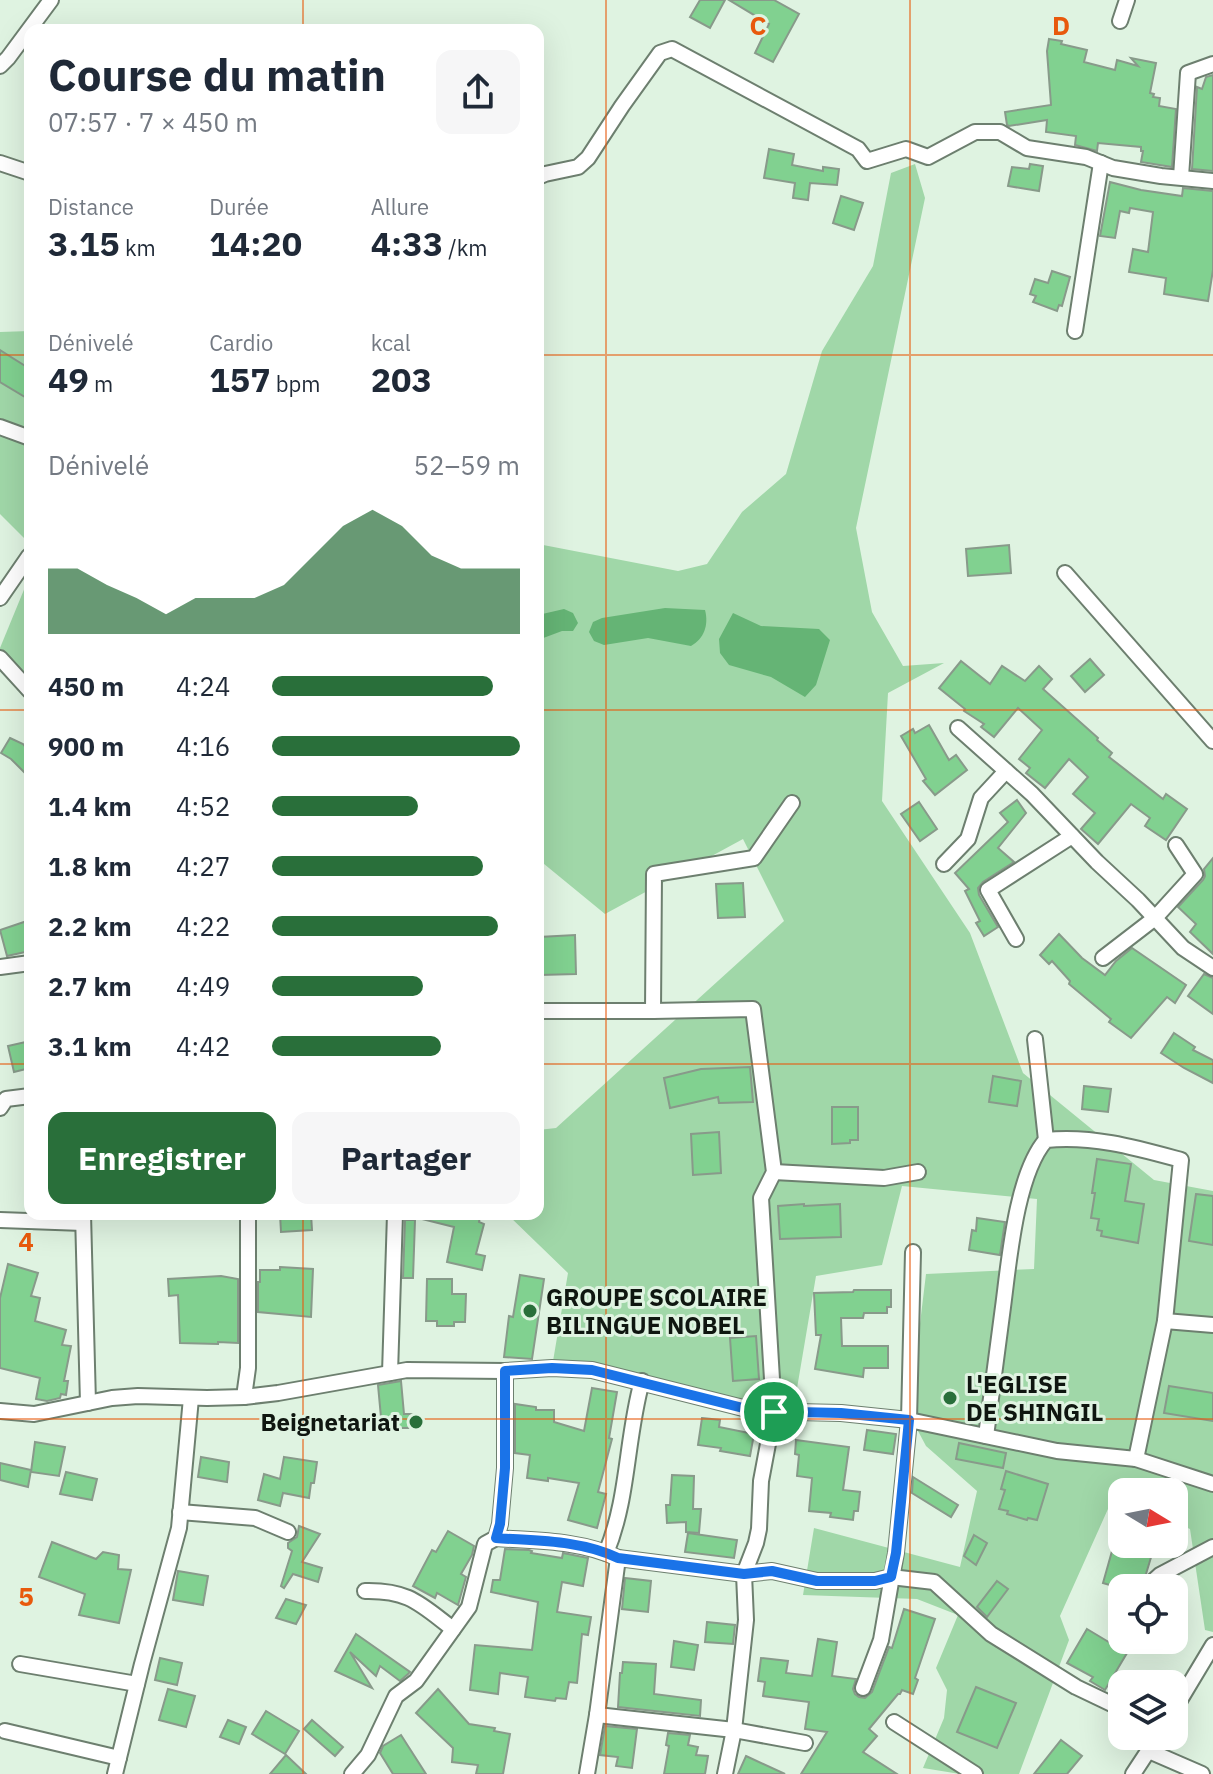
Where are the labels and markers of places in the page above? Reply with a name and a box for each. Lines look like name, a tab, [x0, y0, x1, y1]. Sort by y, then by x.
place label: GROUPE SCOLAIRE BILINGUE NOBEL	[546, 1281, 767, 1341]
marker: GROUPE SCOLAIRE BILINGUE NOBEL	[521, 1302, 539, 1320]
place label: L'EGLISE DE SHINGIL	[966, 1368, 1103, 1428]
pin	[740, 1378, 808, 1446]
marker: L'EGLISE DE SHINGIL	[941, 1389, 959, 1407]
place label: Beignetariat	[260, 1406, 400, 1438]
marker: Beignetariat	[407, 1413, 425, 1431]

